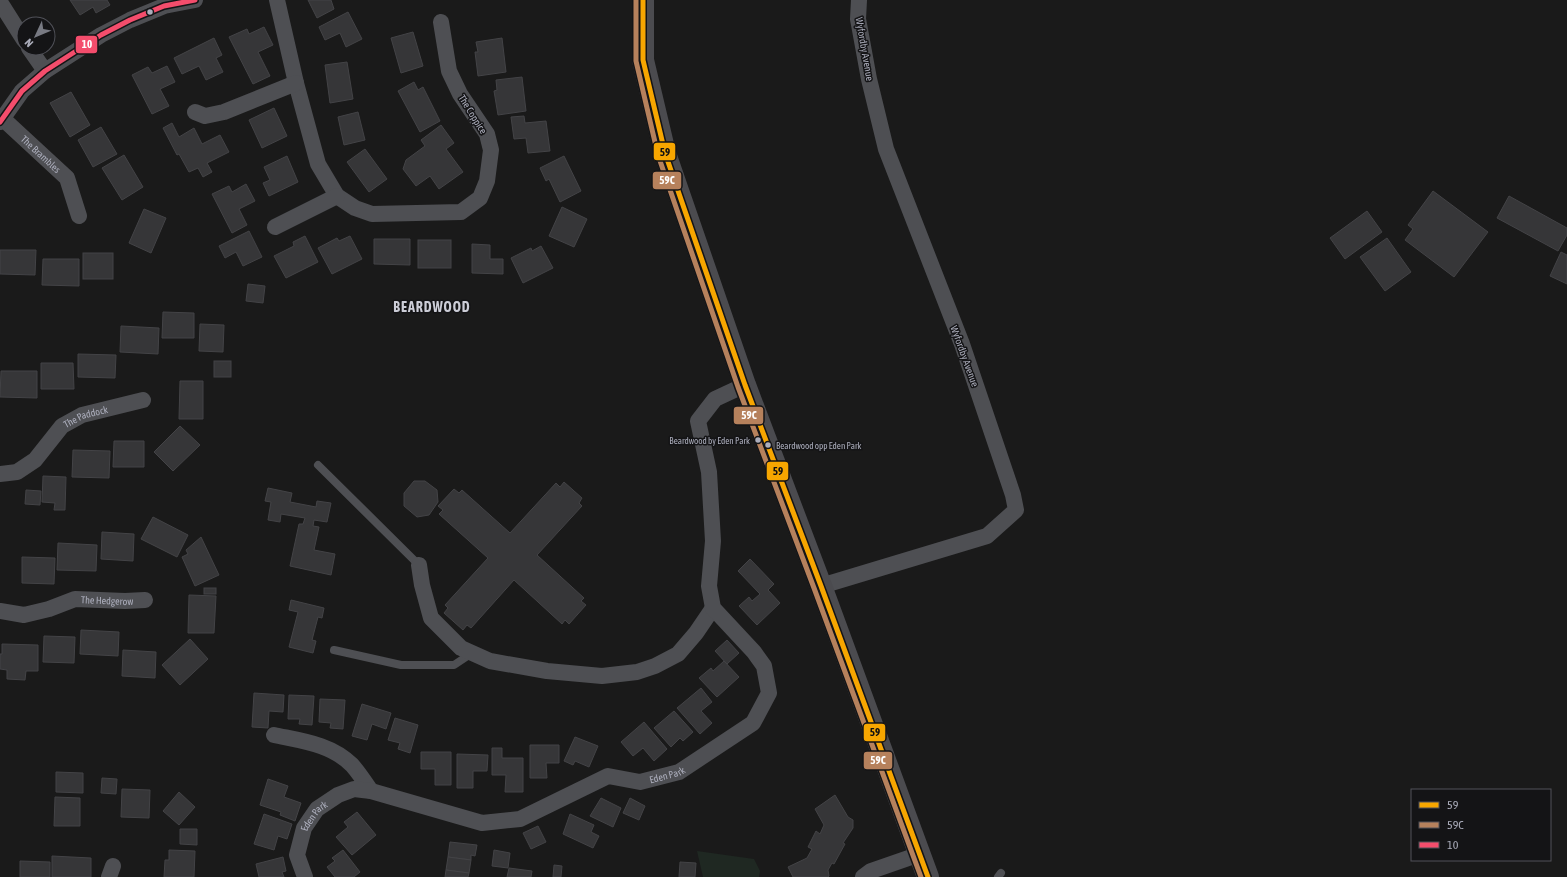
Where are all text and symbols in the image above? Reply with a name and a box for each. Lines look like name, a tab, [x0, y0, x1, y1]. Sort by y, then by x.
unlabelled marker	[145, 7, 155, 17]
north arrow	[16, 16, 56, 56]
street label: Wyfordby Avenue	[854, 16, 876, 82]
line badge: 10	[75, 35, 98, 54]
text: N	[22, 36, 35, 49]
text: 10	[82, 38, 92, 50]
street label: The Coppice	[456, 93, 489, 136]
street label: The Brambles	[19, 133, 63, 176]
line badge: 59	[653, 142, 676, 161]
text: 59	[660, 146, 670, 158]
line badge: 59C	[652, 171, 682, 190]
text: 59C	[659, 174, 675, 186]
district label: BEARDWOOD	[393, 299, 471, 315]
street label: Wyfordby Avenue	[948, 324, 981, 389]
street label: The Paddock	[62, 404, 110, 430]
line badge: 59C	[733, 406, 764, 425]
text: 59C	[741, 409, 757, 421]
marker: Beardwood by Eden Park	[753, 435, 763, 445]
place label: Beardwood by Eden Park	[669, 436, 750, 446]
marker: Beardwood opp Eden Park	[763, 440, 773, 450]
place label: Beardwood opp Eden Park	[776, 441, 862, 451]
line badge: 59	[766, 461, 789, 481]
text: 59	[773, 465, 783, 477]
street label: The Hedgerow	[81, 594, 133, 607]
line badge: 59	[863, 723, 886, 742]
text: 59	[870, 726, 880, 738]
line badge: 59C	[863, 751, 893, 770]
text: 59C	[870, 754, 886, 766]
street label: Eden Park	[648, 764, 688, 785]
legend	[1411, 789, 1551, 861]
street label: Eden Park	[299, 798, 330, 832]
text: 59	[1447, 798, 1459, 812]
text: 59C	[1447, 818, 1464, 832]
text: 10	[1447, 838, 1459, 852]

